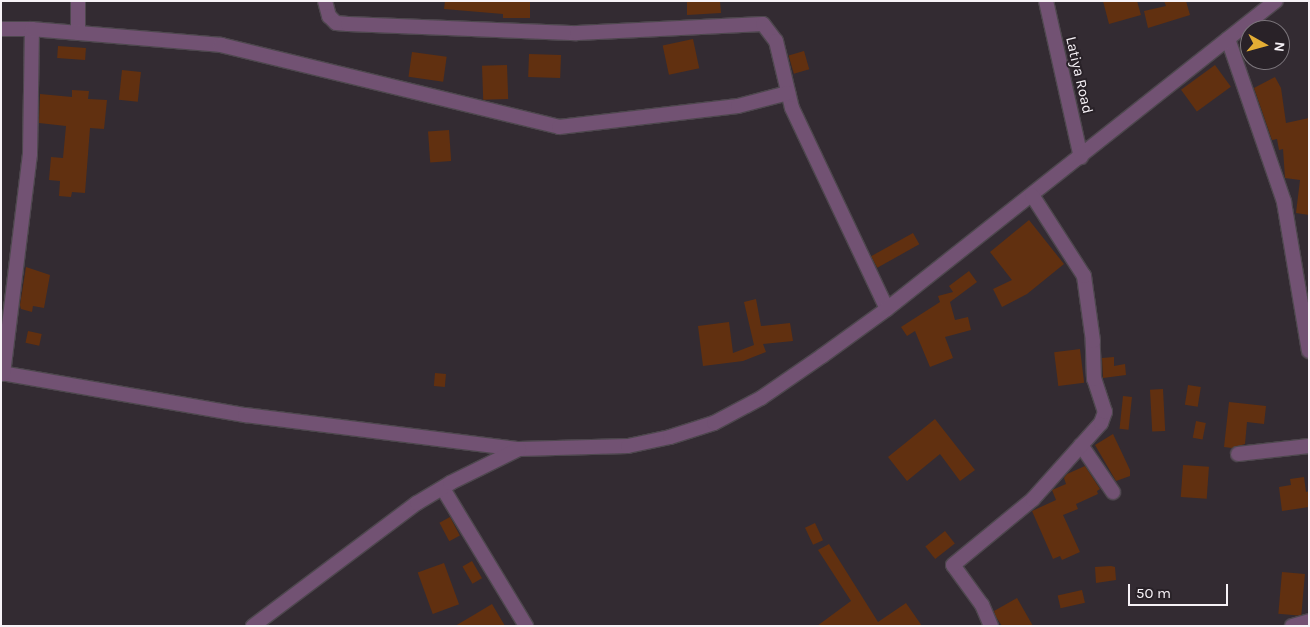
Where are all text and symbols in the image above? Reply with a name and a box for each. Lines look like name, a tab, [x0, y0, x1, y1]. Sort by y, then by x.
north arrow	[1240, 20, 1290, 70]
street label: Latiya Road	[1061, 35, 1097, 115]
text: N	[1270, 41, 1288, 53]
scale bar	[1130, 574, 1230, 606]
text: 50 m	[1136, 584, 1171, 602]

